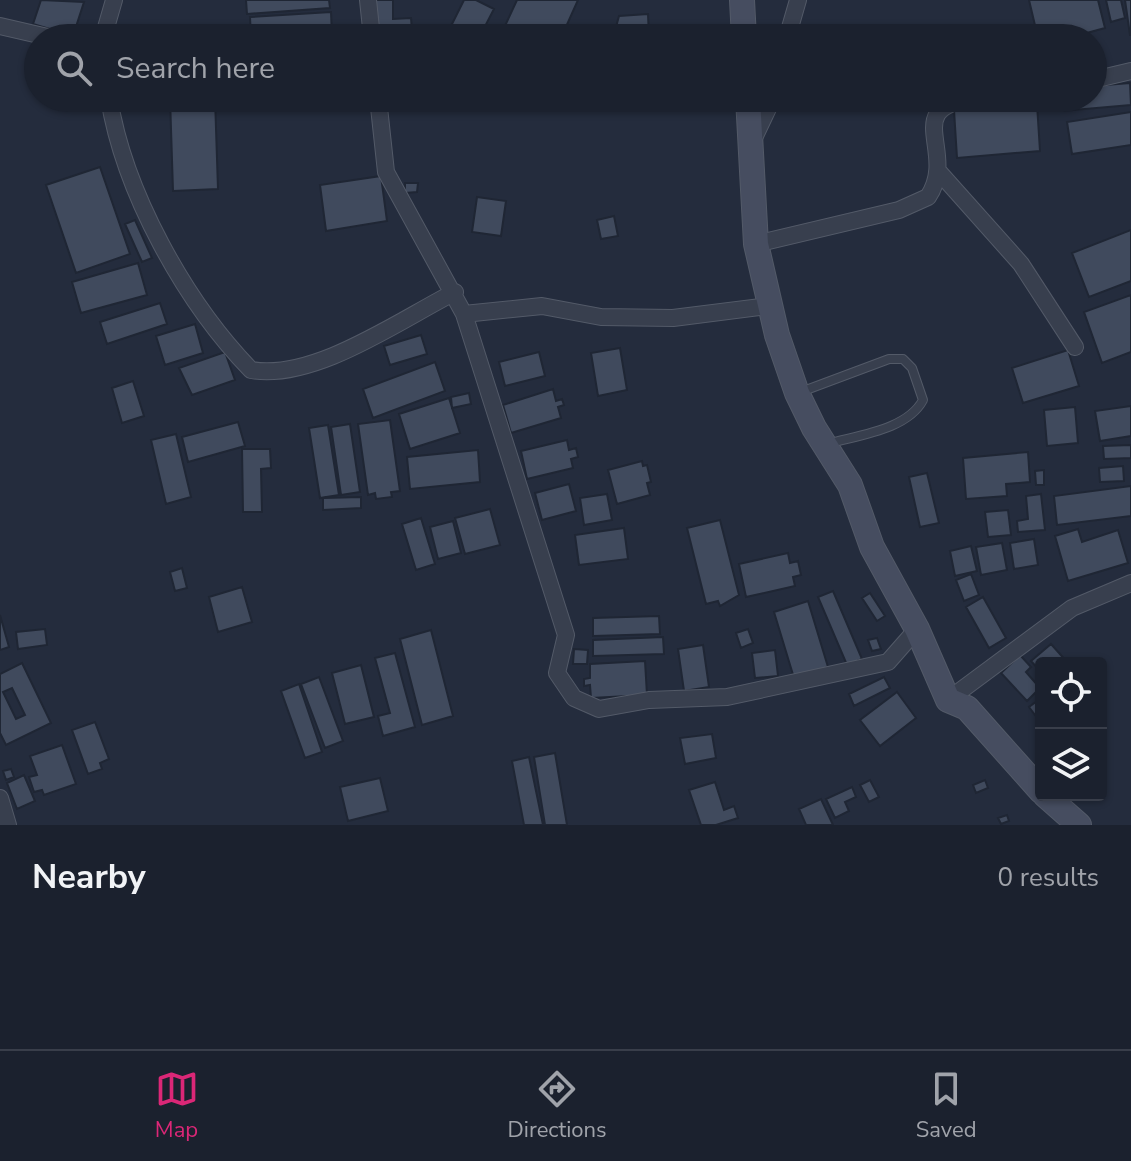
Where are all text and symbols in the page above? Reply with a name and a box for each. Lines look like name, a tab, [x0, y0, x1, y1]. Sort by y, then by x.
search box	[24, 24, 1107, 112]
icon: search	[52, 46, 96, 90]
text: Search here	[116, 48, 275, 89]
map controls	[1035, 657, 1107, 801]
button: locate	[1035, 657, 1107, 729]
button: layers	[1035, 729, 1107, 801]
text: Nearby	[32, 854, 146, 900]
text: 0 results	[998, 860, 1099, 895]
tab: Map	[155, 1067, 199, 1145]
tab: Directions	[508, 1067, 607, 1145]
tab: Saved	[916, 1067, 976, 1145]

